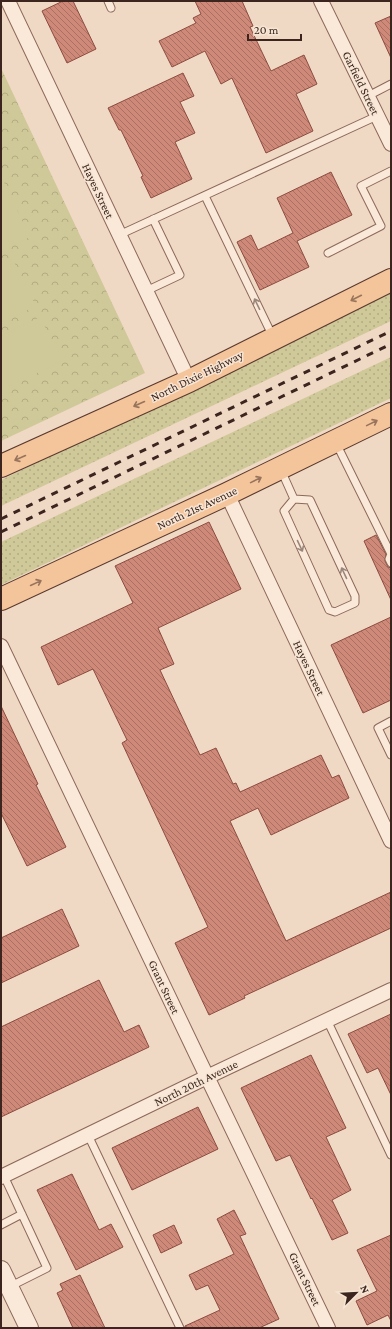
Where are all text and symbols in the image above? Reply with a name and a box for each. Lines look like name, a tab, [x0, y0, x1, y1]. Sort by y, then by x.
scale bar	[248, 16, 301, 42]
text: 20 m	[254, 23, 279, 37]
street label: Garfield Street	[340, 49, 383, 118]
street label: Hayes Street	[79, 161, 117, 222]
one-way arrow	[350, 295, 362, 302]
one-way arrow	[253, 298, 260, 310]
street label: North Dixie Highway	[148, 347, 246, 404]
one-way arrow	[133, 401, 145, 408]
one-way arrow	[366, 419, 378, 426]
one-way arrow	[15, 454, 27, 462]
one-way arrow	[249, 476, 261, 483]
street label: North 21st Avenue	[155, 483, 239, 533]
one-way arrow	[297, 540, 304, 552]
one-way arrow	[340, 567, 347, 579]
one-way arrow	[30, 579, 42, 586]
street label: Hayes Street	[290, 638, 328, 699]
street label: Grant Street	[145, 958, 183, 1017]
street label: North 20th Avenue	[152, 1057, 240, 1109]
street label: Grant Street	[286, 1250, 324, 1309]
north arrow	[336, 1273, 376, 1313]
text: N	[358, 1283, 372, 1295]

